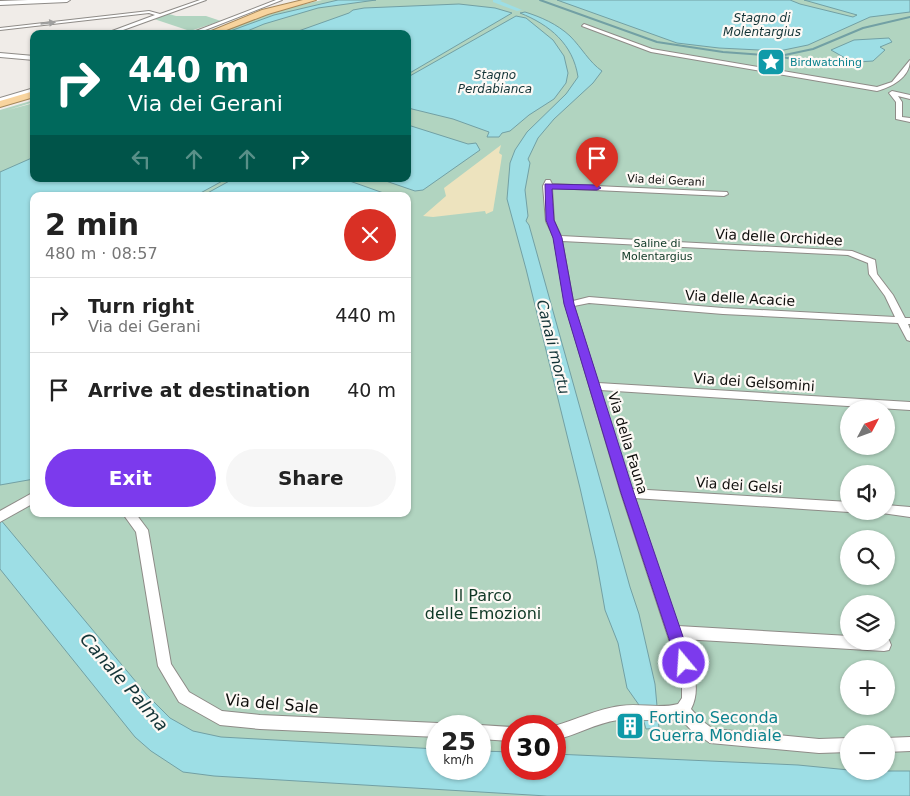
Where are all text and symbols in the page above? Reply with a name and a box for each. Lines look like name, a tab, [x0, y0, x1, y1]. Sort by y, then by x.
water label: Stagno di Molentargius	[723, 11, 801, 39]
one-way arrow	[41, 19, 57, 27]
place icon: Birdwatching	[756, 47, 786, 77]
icon: right	[45, 50, 110, 115]
text: 440 m	[128, 50, 250, 90]
place label: Birdwatching	[790, 56, 862, 69]
water label: Stagno Perdabianca	[458, 68, 532, 96]
text: Via dei Gerani	[128, 91, 283, 116]
pin	[576, 137, 618, 188]
icon: arrive	[583, 144, 611, 172]
icon: left	[127, 145, 155, 173]
icon: ahead	[180, 145, 208, 173]
icon: ahead	[233, 145, 261, 173]
icon: right	[286, 145, 314, 173]
street label: Via dei Gerani	[627, 172, 705, 189]
text: 2 min	[45, 207, 139, 242]
button: close	[344, 209, 396, 261]
street label: Via delle Orchidee	[715, 226, 843, 248]
park label: Saline di Molentargius	[621, 237, 693, 263]
text: 480 m · 08:57	[45, 244, 158, 263]
street label: Via delle Acacie	[684, 287, 796, 309]
text: Turn right	[88, 295, 194, 317]
water label: Canali mortu	[533, 298, 573, 396]
icon: right	[45, 301, 73, 329]
text: 440 m	[335, 304, 396, 326]
text: Via dei Gerani	[88, 317, 201, 336]
street label: Via dei Gelsomini	[693, 370, 815, 394]
icon: arrive	[45, 376, 73, 404]
text: Arrive at destination	[88, 379, 310, 401]
text: 40 m	[347, 379, 396, 401]
street label: Via della Fauna	[605, 390, 651, 496]
north arrow	[840, 400, 895, 455]
map controls	[840, 400, 895, 780]
button: Exit	[45, 449, 216, 507]
button: Share	[226, 449, 396, 507]
button: sound	[840, 465, 895, 520]
street label: Via dei Gelsi	[695, 474, 783, 496]
button: search	[840, 530, 895, 585]
park label: Il Parco delle Emozioni	[425, 586, 541, 623]
button: layers	[840, 595, 895, 650]
water label: Canale Palma	[76, 628, 173, 735]
position arrow	[657, 636, 709, 688]
button: +	[840, 660, 895, 715]
street label: Via del Sale	[224, 690, 319, 717]
place label: Fortino Seconda Guerra Mondiale	[649, 708, 782, 745]
building icon: Fortino Seconda Guerra Mondiale	[615, 711, 645, 741]
speed limit sign: 30	[501, 715, 566, 780]
button: −	[840, 725, 895, 780]
text: 25	[441, 727, 476, 756]
text: km/h	[443, 753, 474, 767]

